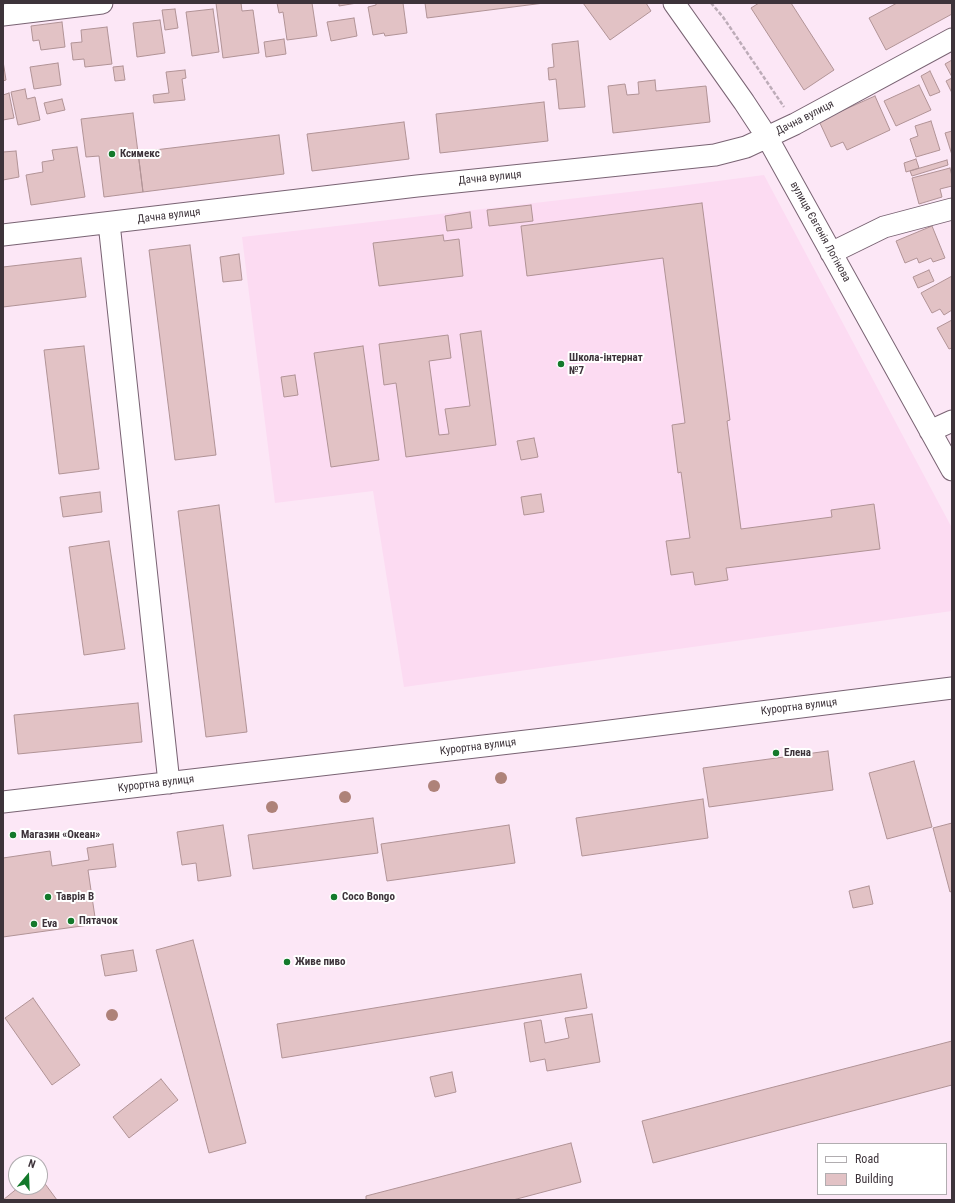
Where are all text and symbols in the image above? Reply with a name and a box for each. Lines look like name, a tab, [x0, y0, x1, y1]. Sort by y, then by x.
street label: Дачна вулиця	[774, 98, 836, 138]
place label: Ксимекс	[120, 147, 160, 161]
marker: Ксимекс	[107, 149, 117, 159]
street label: Дачна вулиця	[458, 168, 522, 188]
street label: вулиця Євгенія Логінова	[787, 180, 853, 284]
street label: Дачна вулиця	[137, 206, 201, 226]
place label: Школа-інтернат №7	[569, 351, 643, 377]
marker: Школа-інтернат №7	[556, 359, 566, 369]
street label: Курортна вулиця	[760, 696, 838, 718]
street label: Курортна вулиця	[439, 736, 517, 758]
place label: Елена	[784, 746, 811, 760]
marker: Елена	[771, 748, 781, 758]
street label: Курортна вулиця	[117, 773, 195, 795]
place label: Магазин «Океан»	[21, 828, 100, 842]
marker: Магазин «Океан»	[8, 830, 18, 840]
place label: Таврія В	[56, 890, 94, 904]
place label: Coco Bongo	[342, 890, 395, 904]
marker: Таврія В	[43, 892, 53, 902]
marker: Coco Bongo	[329, 892, 339, 902]
place label: Пятачок	[79, 914, 118, 928]
marker: Пятачок	[66, 916, 76, 926]
place label: Eva	[42, 917, 57, 931]
marker: Eva	[29, 919, 39, 929]
place label: Живе пиво	[295, 955, 345, 969]
marker: Живе пиво	[282, 957, 292, 967]
legend	[817, 1143, 947, 1195]
text: Road	[855, 1152, 879, 1166]
north arrow	[8, 1155, 48, 1195]
text: N	[26, 1157, 37, 1171]
text: Building	[855, 1172, 893, 1186]

